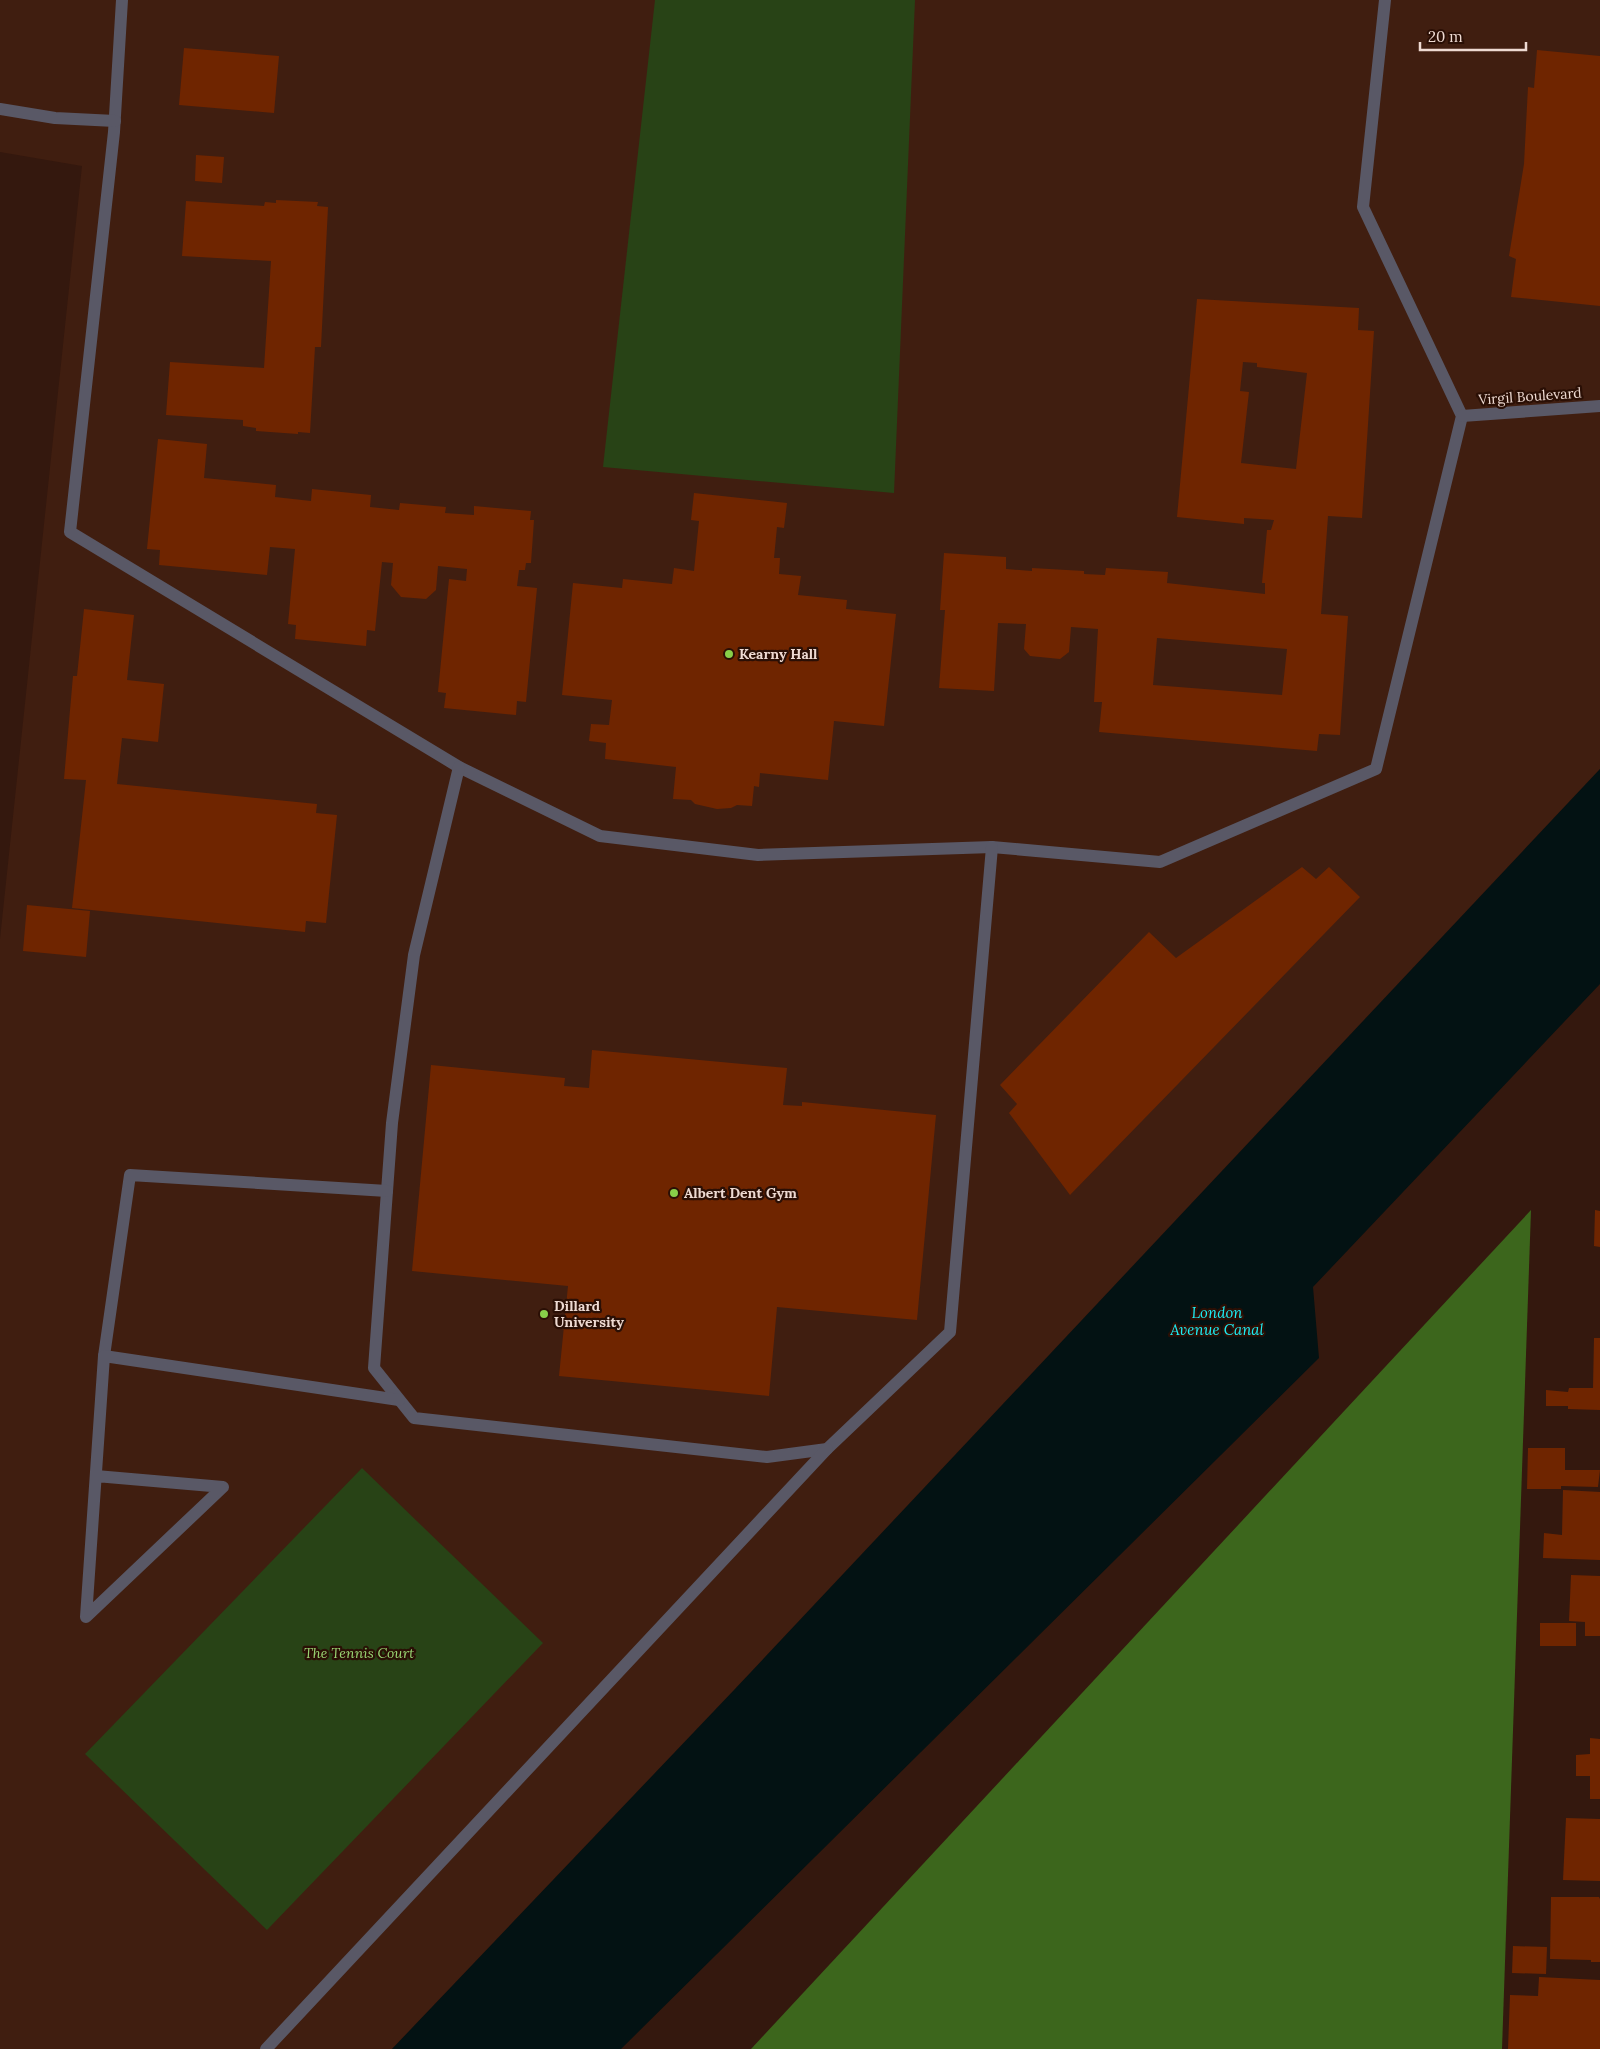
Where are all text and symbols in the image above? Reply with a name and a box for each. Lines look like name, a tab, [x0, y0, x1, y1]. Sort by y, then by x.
scale bar	[1420, 20, 1526, 52]
text: 20 m	[1428, 27, 1463, 46]
street label: Virgil Boulevard	[1477, 383, 1582, 409]
place label: Kearny Hall	[739, 645, 818, 663]
marker: Kearny Hall	[723, 648, 735, 660]
place label: Albert Dent Gym	[684, 1184, 797, 1202]
marker: Albert Dent Gym	[668, 1187, 680, 1199]
place label: Dillard University	[554, 1297, 624, 1331]
water label: London Avenue Canal	[1169, 1303, 1265, 1339]
marker: Dillard University	[538, 1308, 550, 1320]
park label: The Tennis Court	[304, 1644, 415, 1662]

